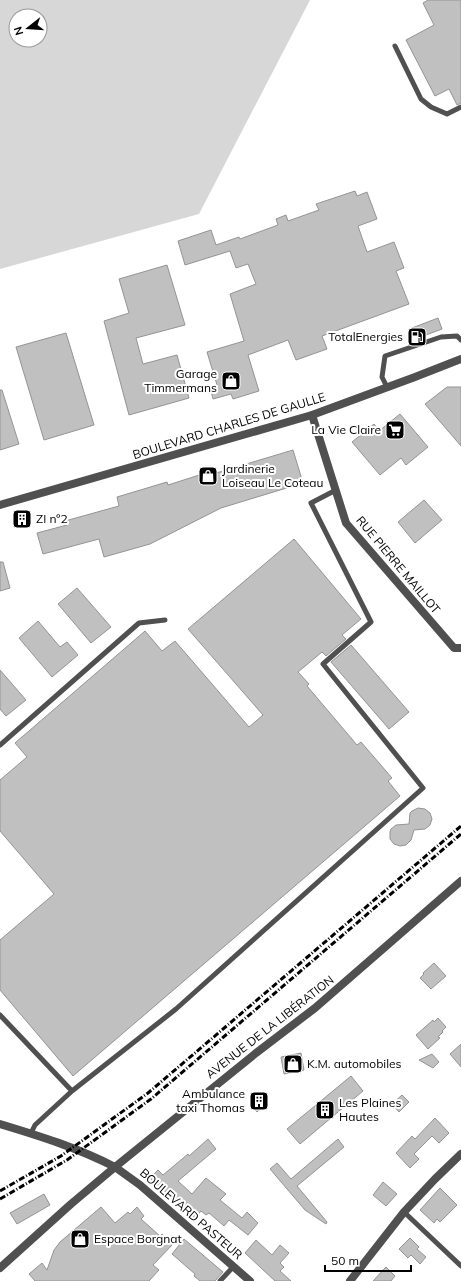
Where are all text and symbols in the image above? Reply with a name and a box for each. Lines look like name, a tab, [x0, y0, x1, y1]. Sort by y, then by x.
north arrow	[8, 8, 48, 48]
text: N	[11, 25, 26, 37]
fuel station icon: TotalEnergies	[406, 326, 428, 348]
place label: TotalEnergies	[328, 329, 403, 344]
place label: Garage Timmermans	[144, 366, 217, 395]
shop icon: Garage Timmermans	[220, 370, 242, 392]
street label: BOULEVARD CHARLES DE GAULLE	[131, 389, 327, 462]
supermarket icon: La Vie Claire	[384, 419, 406, 441]
place label: La Vie Claire	[311, 422, 381, 437]
place label: Jardinerie Loiseau Le Coteau	[222, 461, 323, 490]
shop icon: Jardinerie Loiseau Le Coteau	[197, 465, 219, 487]
building icon: ZI n°2	[11, 508, 33, 530]
place label: ZI n°2	[36, 511, 68, 526]
street label: RUE PIERRE MAILLOT	[353, 513, 444, 617]
street label: AVENUE DE LA LIBÉRATION	[203, 972, 337, 1081]
shop icon: K.M. automobiles	[282, 1053, 304, 1075]
place label: K.M. automobiles	[307, 1056, 402, 1071]
place label: Ambulance taxi Thomas	[176, 1086, 245, 1115]
building icon: Ambulance taxi Thomas	[248, 1090, 270, 1112]
place label: Les Plaines Hautes	[339, 1095, 401, 1124]
building icon: Les Plaines Hautes	[314, 1099, 336, 1121]
street label: BOULEVARD PASTEUR	[137, 1165, 246, 1262]
shop icon: Espace Borgnat	[69, 1228, 91, 1250]
place label: Espace Borgnat	[94, 1231, 182, 1246]
scale bar	[325, 1247, 411, 1273]
text: 50 m	[331, 1253, 359, 1268]

